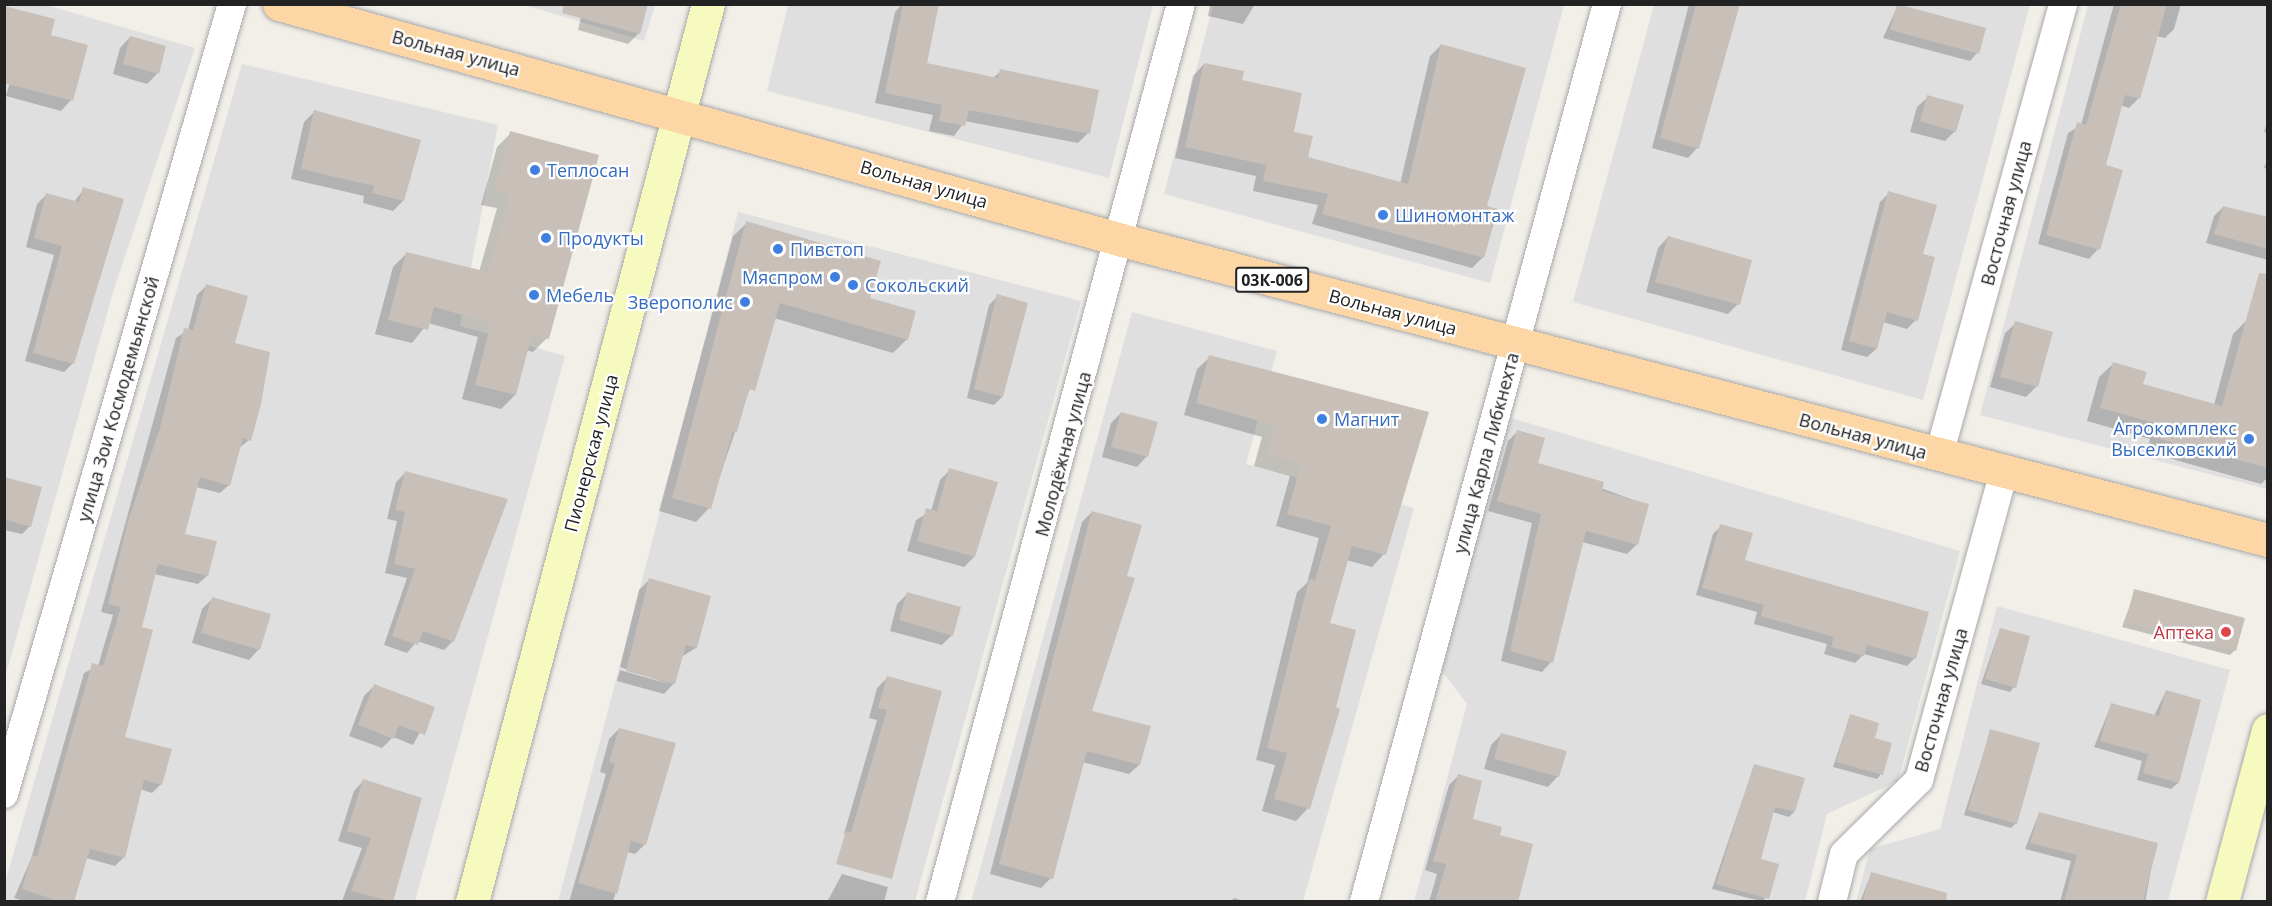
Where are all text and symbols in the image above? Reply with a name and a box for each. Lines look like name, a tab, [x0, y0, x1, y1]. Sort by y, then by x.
street label: Вольная улица	[390, 26, 522, 80]
street label: Восточная улица	[1976, 138, 2036, 288]
street label: Вольная улица	[858, 156, 990, 212]
place label: Теплосан	[547, 159, 629, 181]
marker: Теплосан	[528, 163, 542, 177]
place label: Шиномонтаж	[1395, 204, 1514, 226]
marker: Шиномонтаж	[1376, 208, 1390, 222]
place label: Продукты	[558, 227, 644, 249]
marker: Продукты	[539, 231, 553, 245]
place label: Пивстоп	[790, 238, 864, 260]
marker: Пивстоп	[771, 242, 785, 256]
place label: Мяспром	[742, 266, 823, 288]
road number: 03К-006	[1234, 267, 1310, 293]
marker: Мяспром	[828, 270, 842, 284]
street label: улица Зои Космодемьянской	[73, 274, 163, 524]
place label: Сокольский	[865, 274, 969, 296]
marker: Сокольский	[846, 278, 860, 292]
place label: Мебель	[546, 284, 614, 306]
street label: Вольная улица	[1327, 285, 1459, 339]
marker: Мебель	[527, 288, 541, 302]
place label: Зверополис	[628, 291, 733, 313]
marker: Зверополис	[738, 295, 752, 309]
street label: улица Карла Либкнехта	[1449, 350, 1523, 556]
street label: Молодёжная улица	[1031, 369, 1095, 539]
street label: Пионерская улица	[560, 372, 622, 534]
place label: Магнит	[1334, 408, 1399, 430]
street label: Вольная улица	[1797, 409, 1929, 463]
marker: Магнит	[1315, 412, 1329, 426]
place label: Агрокомплекс Выселковский	[2111, 418, 2237, 460]
marker: Агрокомплекс Выселковский	[2242, 432, 2256, 446]
place label: Аптека	[2154, 621, 2214, 643]
street label: Восточная улица	[1910, 625, 1972, 775]
marker: Аптека	[2219, 625, 2233, 639]

